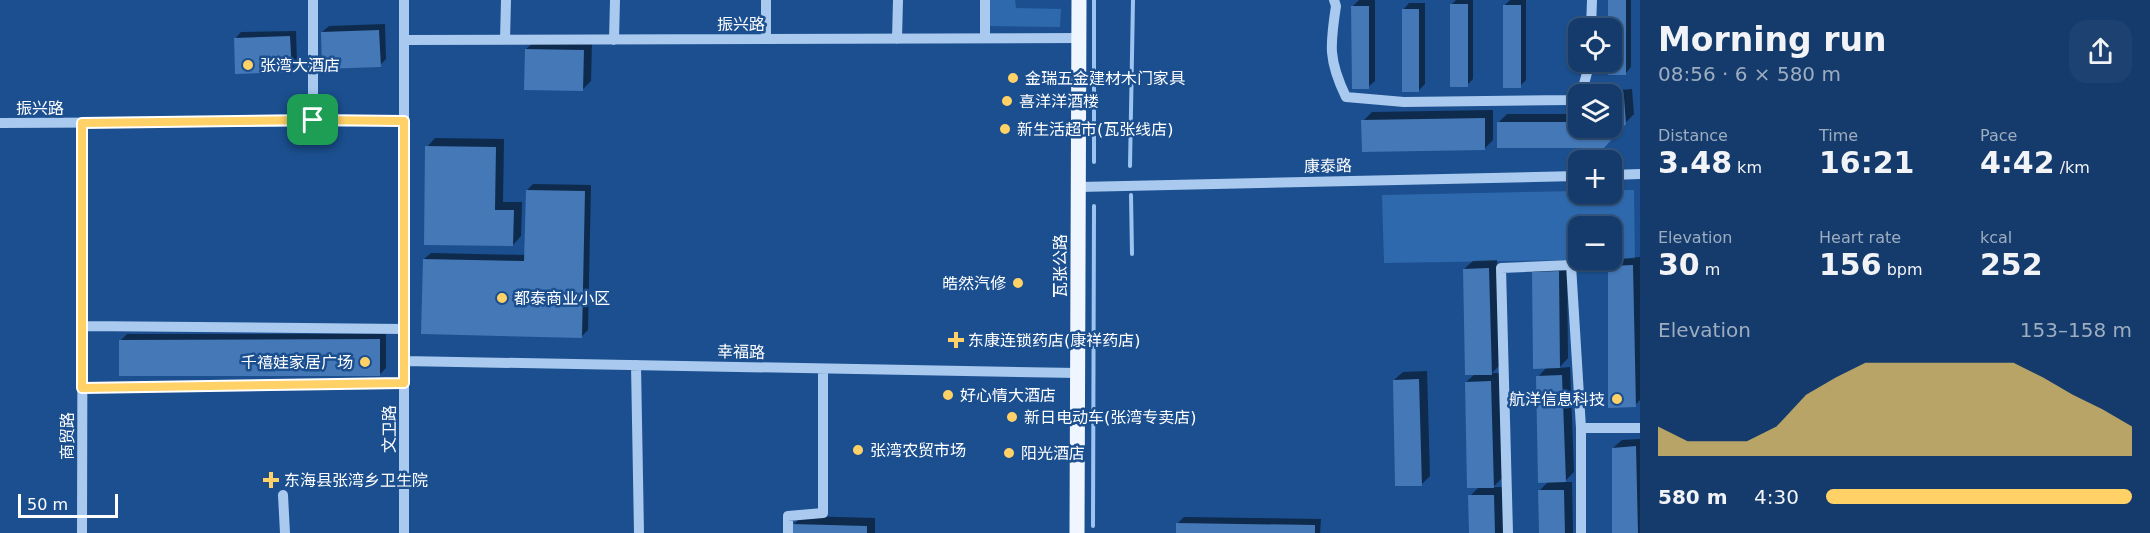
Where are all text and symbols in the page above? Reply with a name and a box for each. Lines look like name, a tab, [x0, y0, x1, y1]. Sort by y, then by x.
street label: 振兴路	[717, 15, 765, 34]
map controls	[1568, 18, 1622, 270]
button: locate	[1568, 18, 1622, 72]
text: Morning run	[1658, 20, 1886, 59]
button: share	[2069, 20, 2132, 83]
place label: 张湾大酒店	[260, 56, 340, 75]
marker: 张湾大酒店	[241, 58, 255, 72]
text: 08:56 · 6 × 580 m	[1658, 62, 1841, 86]
place label: 金瑞五金建材木门家具	[1025, 69, 1185, 88]
marker: 金瑞五金建材木门家具	[1006, 71, 1020, 85]
button: layers	[1568, 84, 1622, 138]
place label: 喜洋洋酒楼	[1019, 92, 1099, 111]
pin	[287, 94, 338, 145]
marker: 喜洋洋酒楼	[1000, 94, 1014, 108]
street label: 振兴路	[16, 99, 64, 118]
icon: arrive	[296, 103, 329, 136]
place label: 新生活超市(瓦张线店)	[1017, 120, 1174, 139]
marker: 新生活超市(瓦张线店)	[998, 122, 1012, 136]
text: Distance	[1658, 126, 1728, 145]
text: Time	[1819, 126, 1858, 145]
text: Pace	[1980, 126, 2017, 145]
text: 3.48	[1658, 145, 1732, 180]
text: 16:21	[1819, 145, 1915, 180]
text: 4:42	[1980, 145, 2055, 180]
button: +	[1568, 150, 1622, 204]
street label: 康泰路	[1304, 156, 1352, 176]
text: km	[1732, 158, 1762, 177]
text: /km	[2055, 158, 2090, 177]
button: −	[1568, 216, 1622, 270]
text: Elevation	[1658, 228, 1732, 247]
text: Heart rate	[1819, 228, 1901, 247]
text: kcal	[1980, 228, 2012, 247]
street label: 瓦张公路	[1051, 234, 1070, 298]
text: 30	[1658, 247, 1700, 282]
text: 156	[1819, 247, 1882, 282]
text: 252	[1980, 247, 2043, 282]
text: m	[1700, 260, 1720, 279]
text: bpm	[1882, 260, 1923, 279]
place label: 皓然汽修	[942, 274, 1006, 293]
marker: 皓然汽修	[1011, 276, 1025, 290]
place label: 都泰商业小区	[514, 289, 610, 308]
marker: 都泰商业小区	[495, 291, 509, 305]
text: Elevation	[1658, 318, 1751, 342]
text: 153–158 m	[2020, 318, 2132, 342]
place label: 东康连锁药店(康祥药店)	[968, 331, 1141, 350]
marker: 东康连锁药店(康祥药店)	[949, 333, 963, 347]
street label: 幸福路	[717, 342, 765, 362]
place label: 千禧娃家居广场	[241, 353, 353, 372]
marker: 千禧娃家居广场	[358, 355, 372, 369]
place label: 好心情大酒店	[960, 386, 1056, 405]
marker: 好心情大酒店	[941, 388, 955, 402]
place label: 航洋信息科技	[1509, 390, 1605, 409]
marker: 航洋信息科技	[1610, 392, 1624, 406]
street label: 文卫路	[380, 405, 399, 453]
place label: 新日电动车(张湾专卖店)	[1024, 408, 1197, 427]
marker: 新日电动车(张湾专卖店)	[1005, 410, 1019, 424]
street label: 商贸路	[58, 412, 77, 460]
place label: 张湾农贸市场	[870, 441, 966, 460]
marker: 张湾农贸市场	[851, 443, 865, 457]
place label: 阳光酒店	[1021, 444, 1085, 463]
marker: 阳光酒店	[1002, 446, 1016, 460]
marker: 东海县张湾乡卫生院	[262, 471, 280, 489]
place label: 东海县张湾乡卫生院	[284, 471, 428, 490]
text: 580 m	[1658, 485, 1728, 509]
text: 4:30	[1754, 485, 1799, 509]
scale bar	[18, 491, 118, 518]
text: 50 m	[27, 495, 68, 514]

